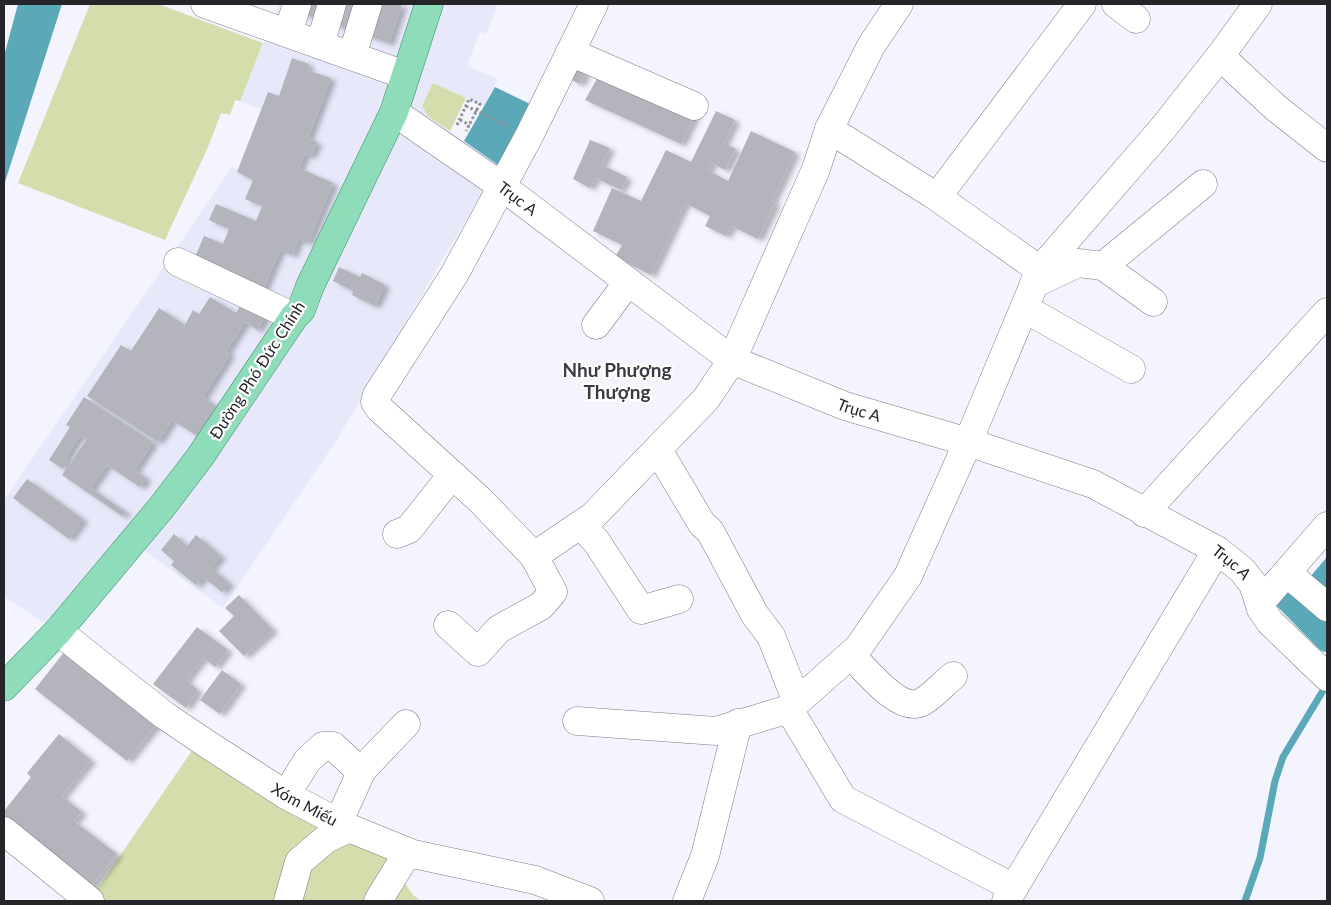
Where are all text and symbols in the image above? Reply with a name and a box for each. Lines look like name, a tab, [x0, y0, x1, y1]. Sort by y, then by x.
street label: Trục A	[495, 177, 542, 219]
street label: Đường Phó Đức Chính	[205, 297, 308, 442]
district label: Như Phượng Thượng	[562, 358, 672, 403]
street label: Trục A	[835, 394, 883, 425]
street label: Trục A	[1209, 540, 1256, 583]
street label: Xóm Miếu	[268, 778, 341, 829]

